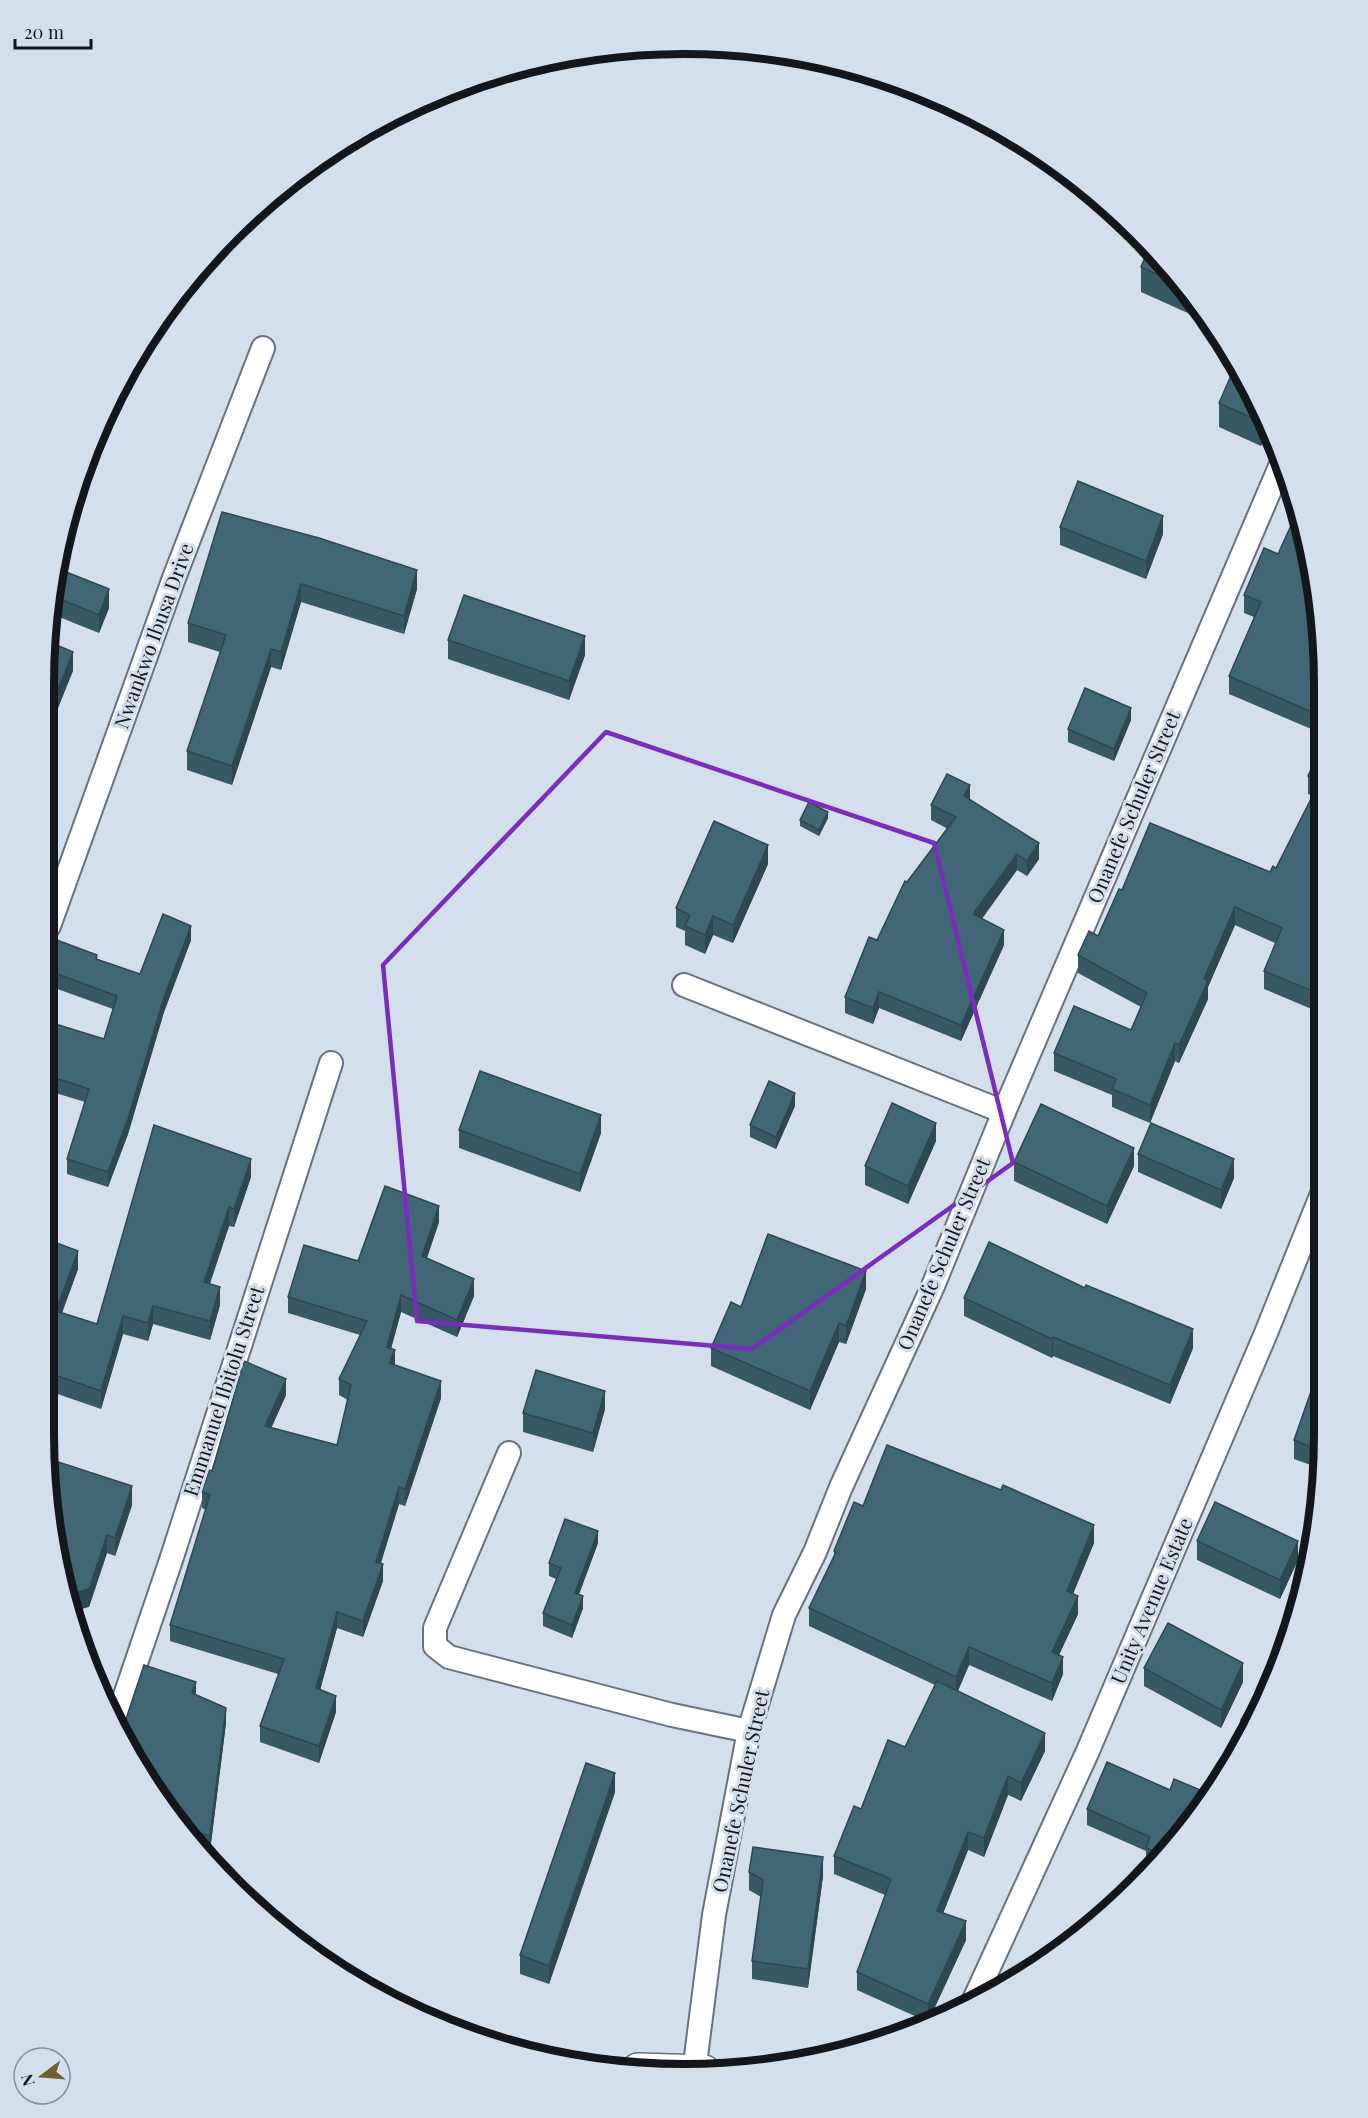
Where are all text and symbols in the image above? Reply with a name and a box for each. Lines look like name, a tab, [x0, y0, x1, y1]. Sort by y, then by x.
scale bar	[15, 12, 92, 50]
text: 20 m	[24, 20, 64, 44]
street label: Nwankwo Ibusa Drive	[106, 539, 199, 732]
street label: Onanefe Schuler Street	[1080, 705, 1186, 907]
street label: Onanefe Schuler Street	[890, 1152, 996, 1354]
street label: Emmanuel Ibitolu Street	[176, 1281, 270, 1499]
street label: Unity Avenue Estate	[1103, 1513, 1198, 1688]
street label: Onanefe Schuler Street	[705, 1686, 774, 1895]
north arrow	[12, 2046, 72, 2106]
text: N	[15, 2071, 39, 2089]

